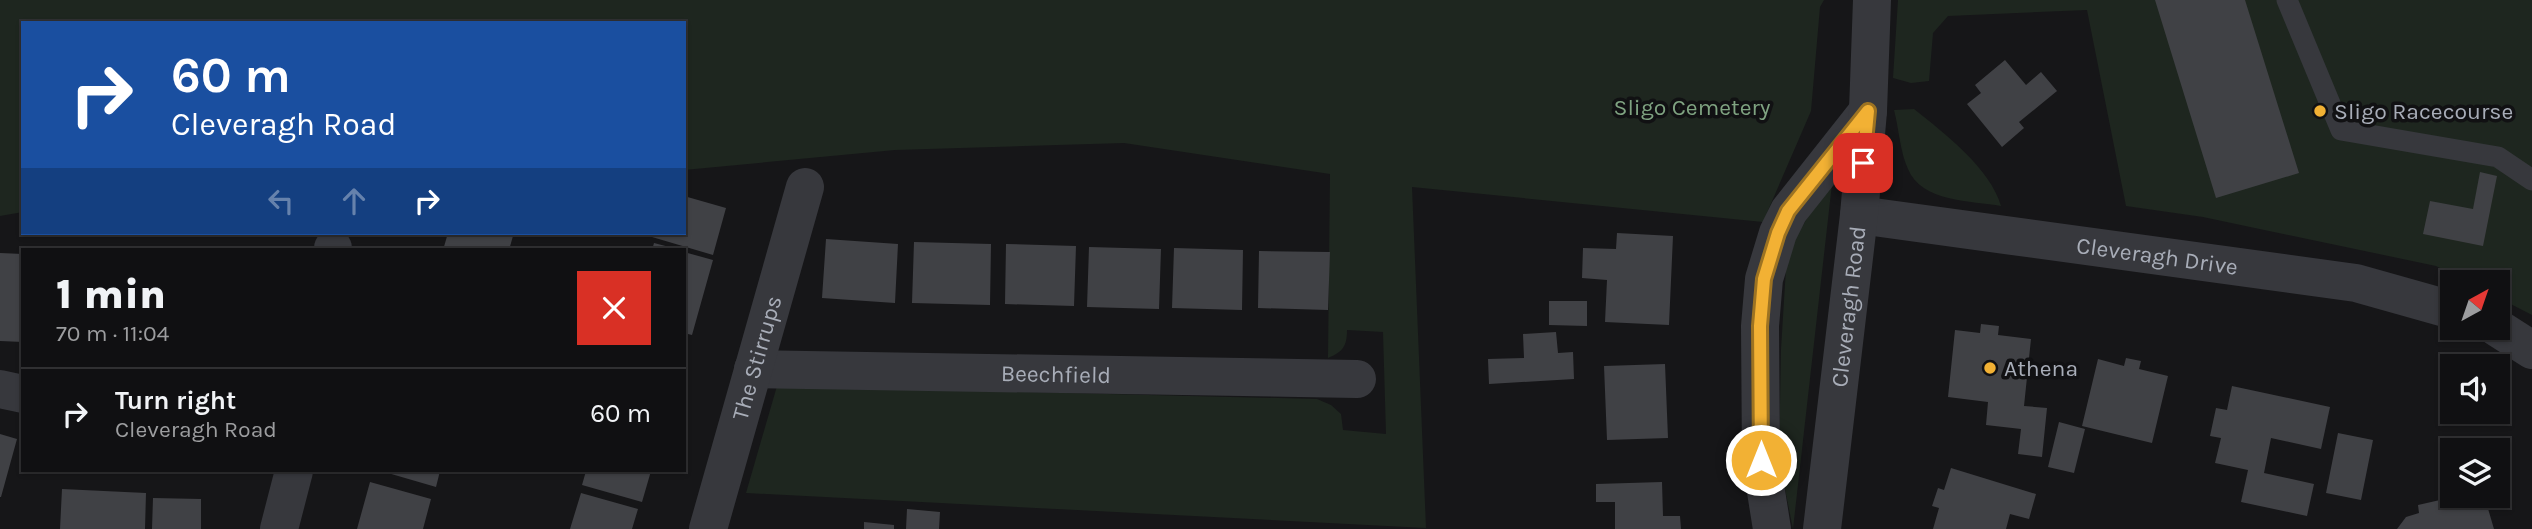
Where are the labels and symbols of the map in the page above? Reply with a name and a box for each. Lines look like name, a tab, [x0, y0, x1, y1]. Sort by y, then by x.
park label: Sligo Cemetery	[1614, 94, 1771, 121]
place label: Sligo Racecourse	[2334, 98, 2513, 125]
marker: Sligo Racecourse	[2312, 103, 2328, 119]
pin	[1833, 133, 1893, 193]
street label: Cleveragh Road	[1826, 225, 1872, 389]
street label: Cleveragh Drive	[2075, 232, 2240, 281]
north arrow	[2440, 270, 2510, 340]
street label: The Stirrups	[727, 293, 788, 423]
place label: Athena	[2004, 355, 2078, 382]
street label: Beechfield	[1001, 360, 1111, 389]
marker: Athena	[1982, 360, 1998, 376]
position arrow	[1724, 423, 1798, 497]

